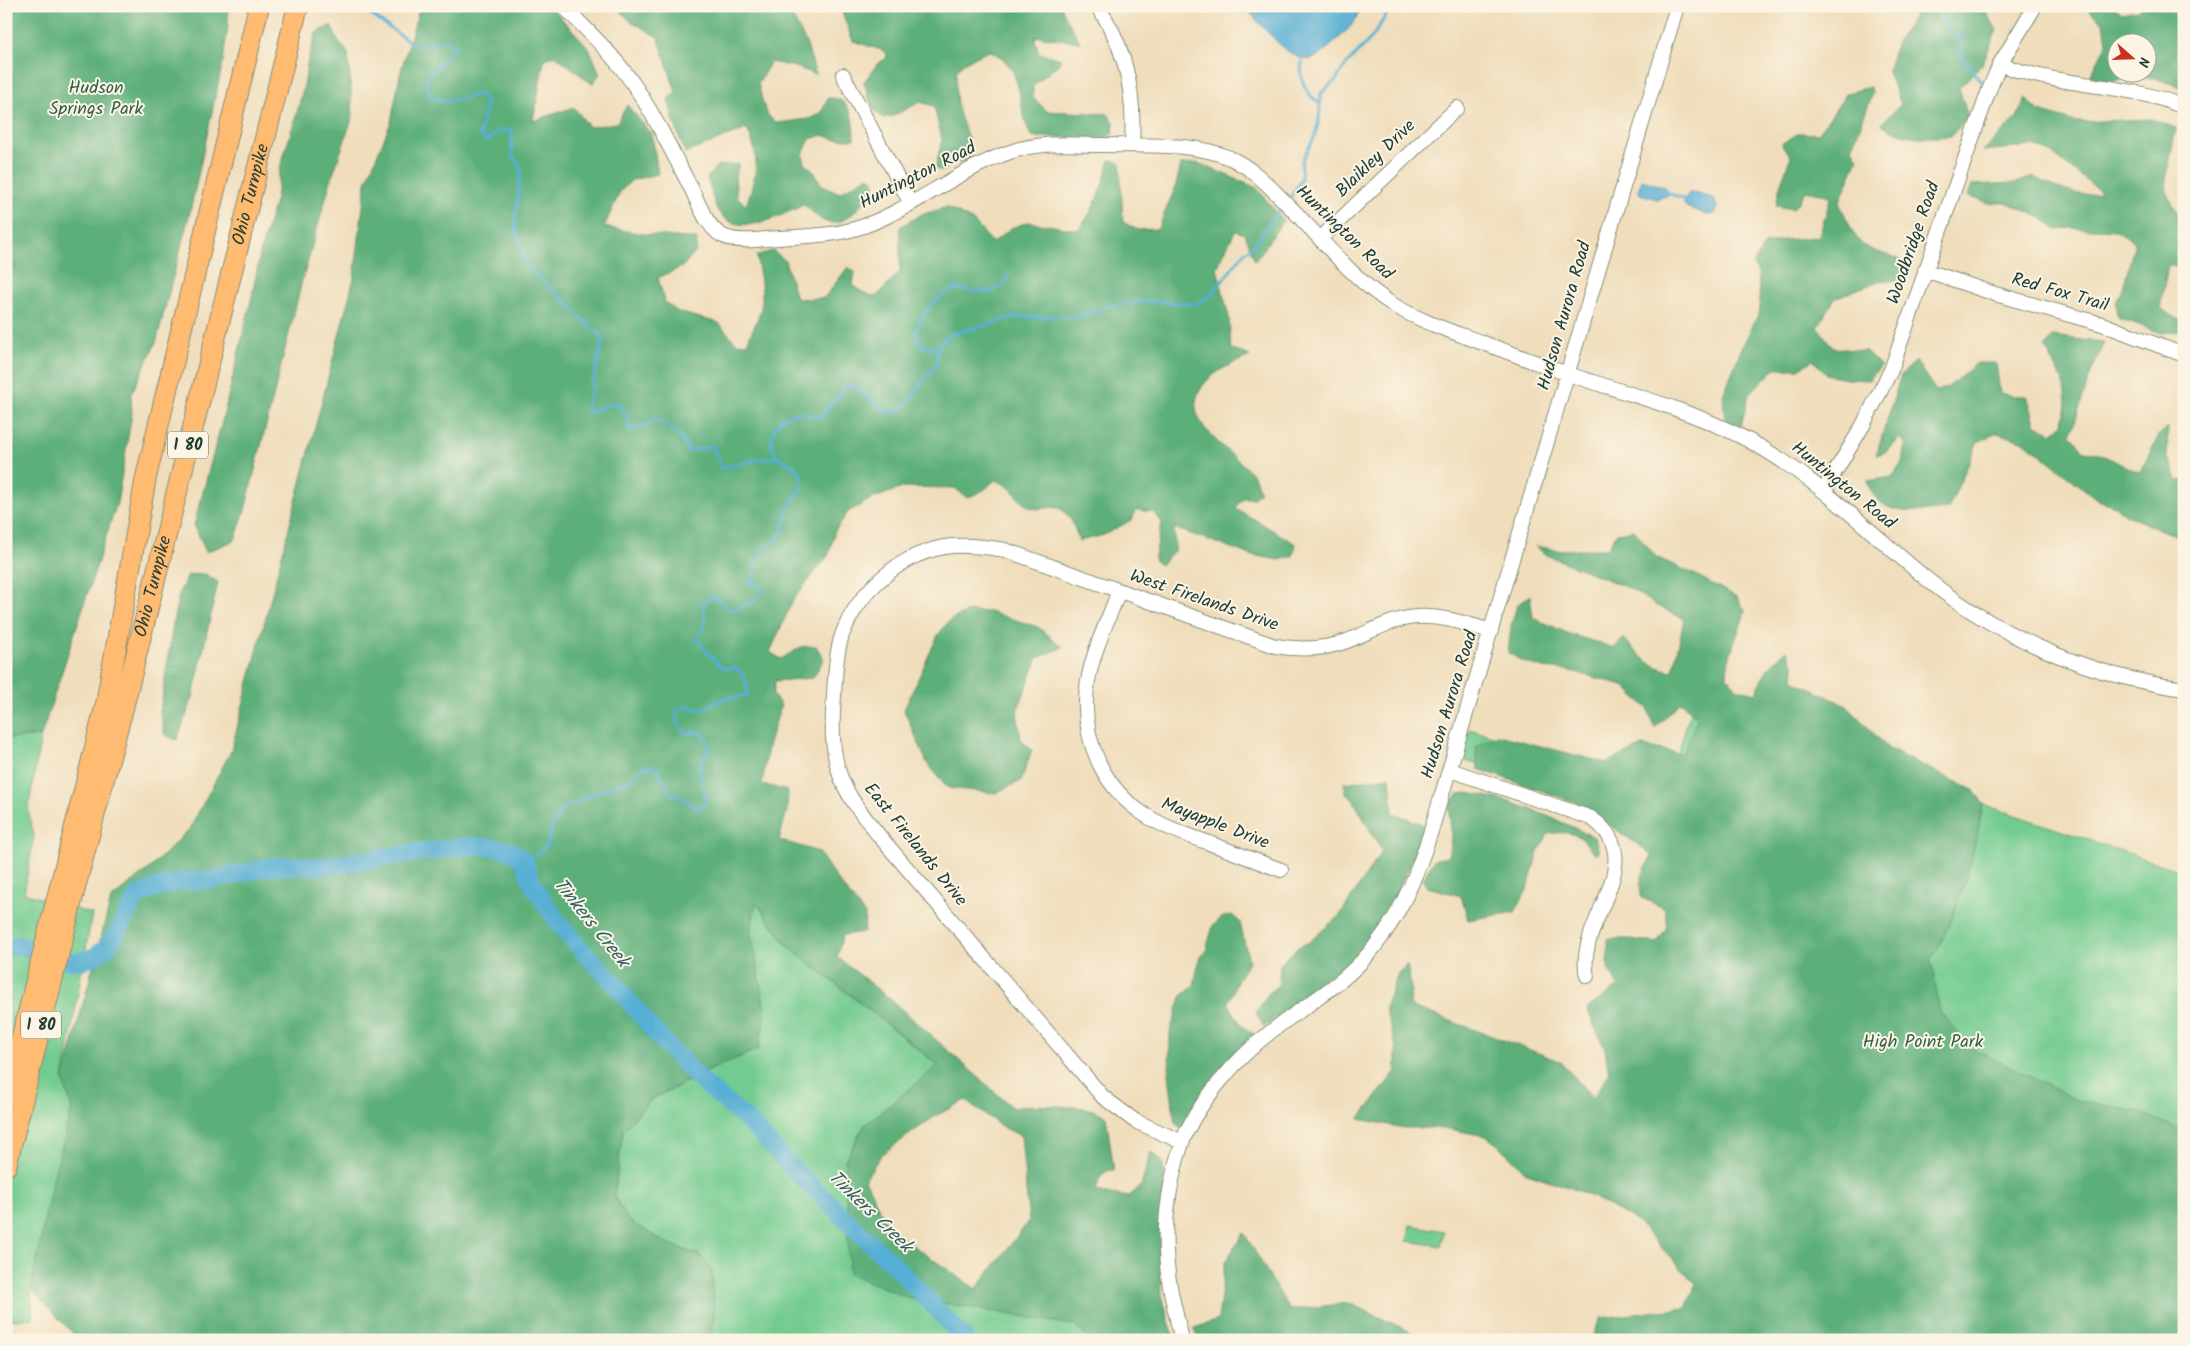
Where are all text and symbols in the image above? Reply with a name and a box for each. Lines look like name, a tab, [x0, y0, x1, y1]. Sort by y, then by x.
north arrow	[2108, 32, 2158, 82]
text: N	[2131, 54, 2155, 70]
park label: Hudson Springs Park	[49, 74, 144, 124]
street label: Blaikley Drive	[1329, 113, 1423, 205]
street label: Huntington Road	[855, 134, 982, 218]
street label: Ohio Turnpike	[224, 141, 278, 248]
street label: Woodbridge Road	[1879, 177, 1949, 308]
street label: Huntington Road	[1288, 178, 1401, 288]
street label: Hudson Aurora Road	[1530, 237, 1600, 394]
street label: Red Fox Trail	[2008, 265, 2113, 321]
road number: I 80	[168, 432, 208, 458]
street label: Huntington Road	[1784, 435, 1903, 538]
street label: Ohio Turnpike	[127, 533, 180, 640]
street label: West Firelands Drive	[1126, 562, 1282, 640]
street label: Hudson Aurora Road	[1414, 626, 1487, 783]
street label: East Firelands Drive	[856, 777, 974, 913]
street label: Mayapple Drive	[1157, 790, 1273, 858]
water label: Tinkers Creek	[545, 872, 639, 977]
road number: I 80	[21, 1012, 61, 1038]
park label: High Point Park	[1863, 1028, 1984, 1057]
water label: Tinkers Creek	[821, 1164, 921, 1262]

